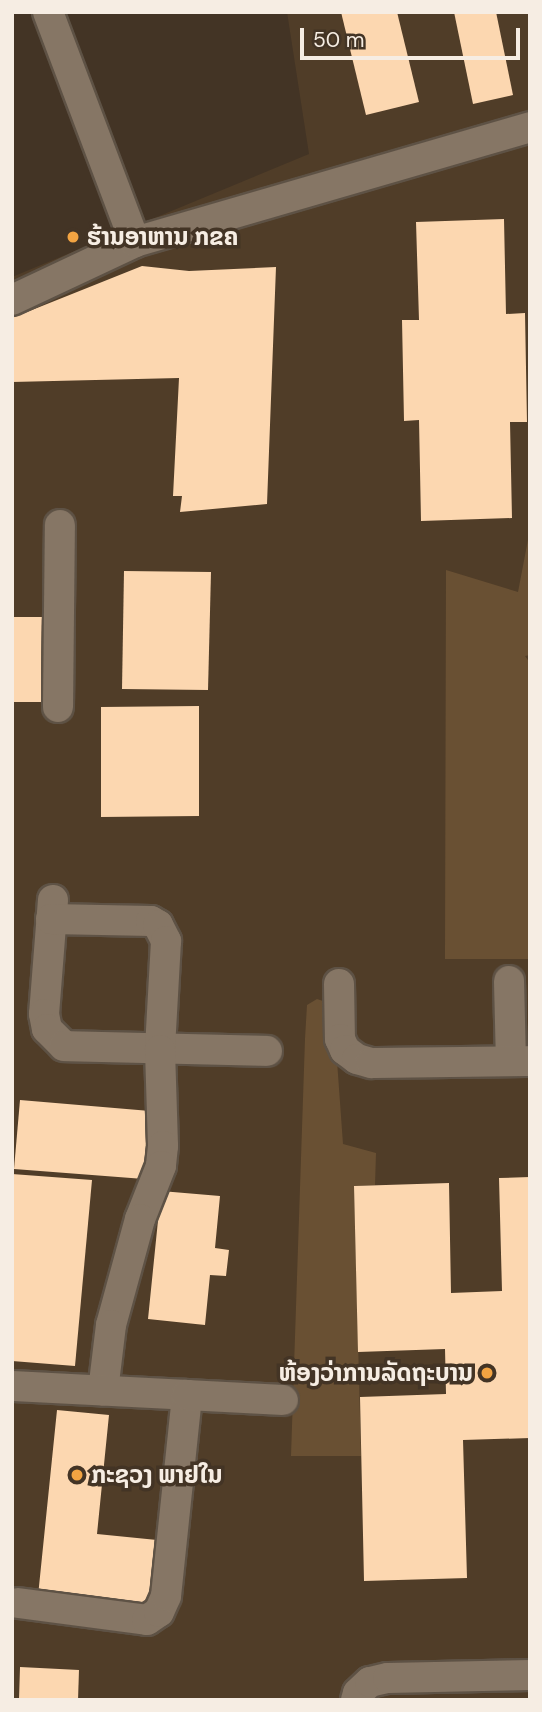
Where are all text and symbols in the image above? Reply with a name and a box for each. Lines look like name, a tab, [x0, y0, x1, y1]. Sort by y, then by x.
scale bar	[304, 14, 524, 58]
text: 50 m	[313, 26, 364, 54]
place label: ຮ້ານອາຫານ ກຂຄ	[87, 223, 238, 251]
marker: ຮ້ານອາຫານ ກຂຄ	[65, 229, 81, 245]
place label: ຫ້ອງວ່າການລັດຖະບານ	[279, 1359, 473, 1387]
marker: ຫ້ອງວ່າການລັດຖະບານ	[479, 1365, 495, 1381]
place label: ກະຊວງ ພາຢໃນ	[91, 1461, 222, 1489]
marker: ກະຊວງ ພາຢໃນ	[69, 1467, 85, 1483]

